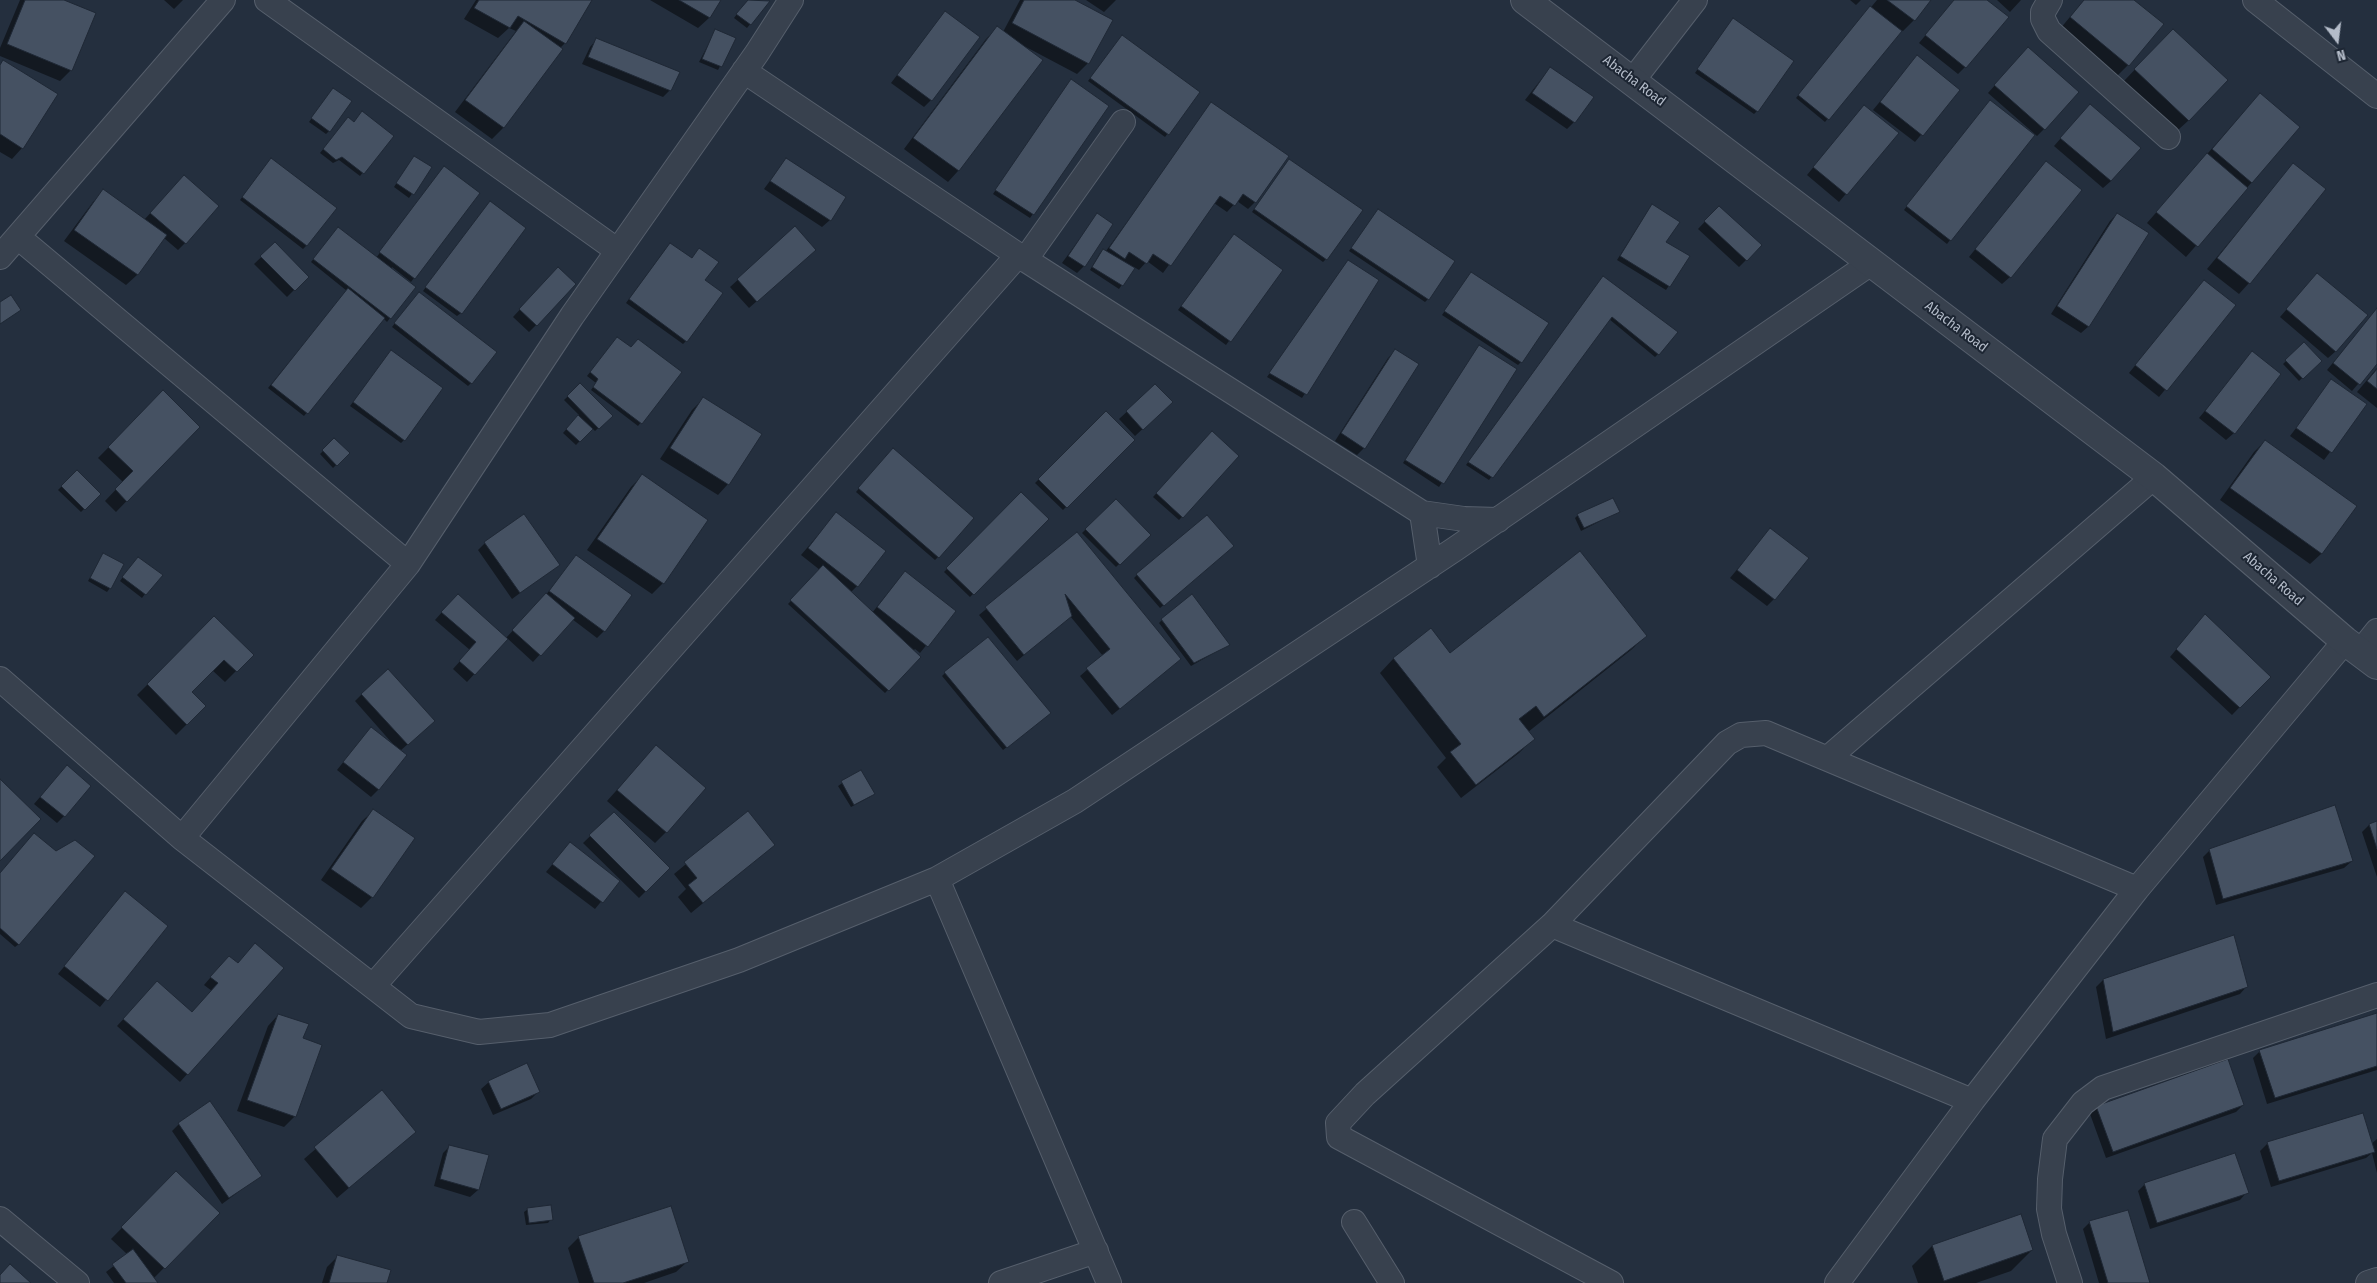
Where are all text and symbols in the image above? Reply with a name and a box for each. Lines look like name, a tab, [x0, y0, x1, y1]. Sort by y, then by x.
north arrow	[2312, 15, 2362, 65]
text: N	[2335, 46, 2347, 64]
street label: Abacha Road	[1599, 52, 1669, 110]
street label: Abacha Road	[1921, 298, 1991, 356]
street label: Abacha Road	[2240, 548, 2306, 610]

